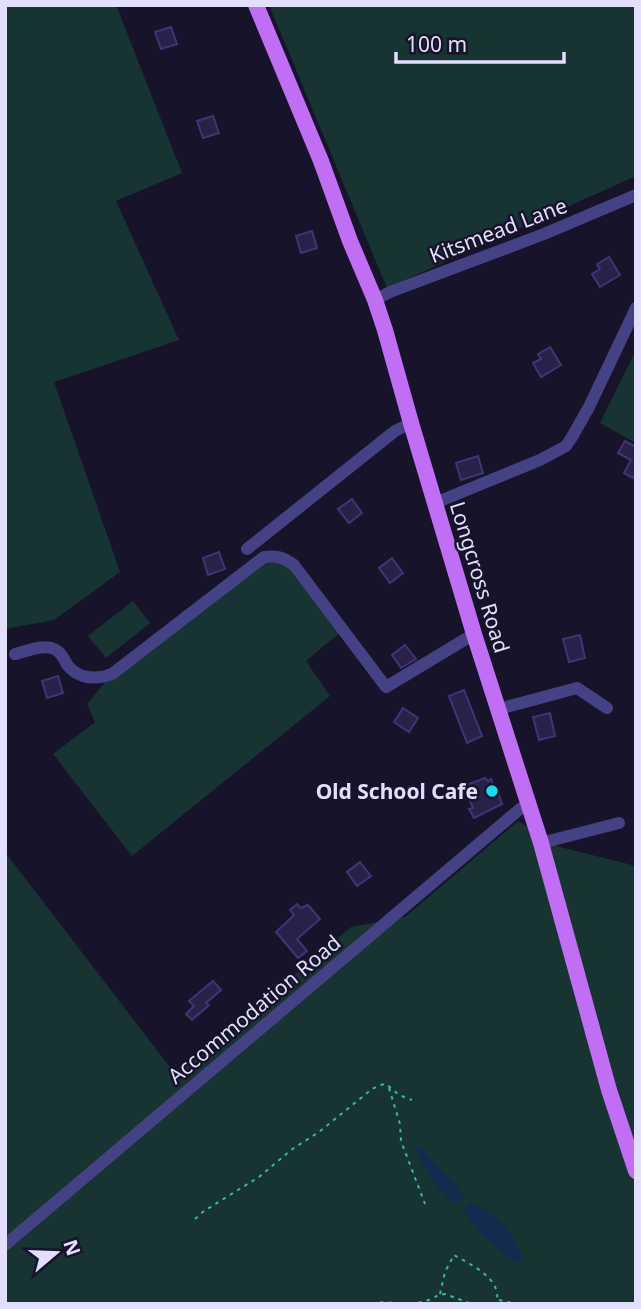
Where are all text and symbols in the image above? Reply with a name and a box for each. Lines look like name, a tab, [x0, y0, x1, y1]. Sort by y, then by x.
scale bar	[396, 21, 564, 65]
text: 100 m	[406, 30, 467, 58]
street label: Kitsmead Lane	[425, 191, 571, 269]
street label: Longcross Road	[444, 498, 516, 656]
place label: Old School Cafe	[316, 777, 478, 805]
marker: Old School Cafe	[484, 783, 500, 799]
street label: Accommodation Road	[162, 928, 346, 1090]
north arrow	[21, 1218, 91, 1288]
text: N	[57, 1236, 87, 1259]

